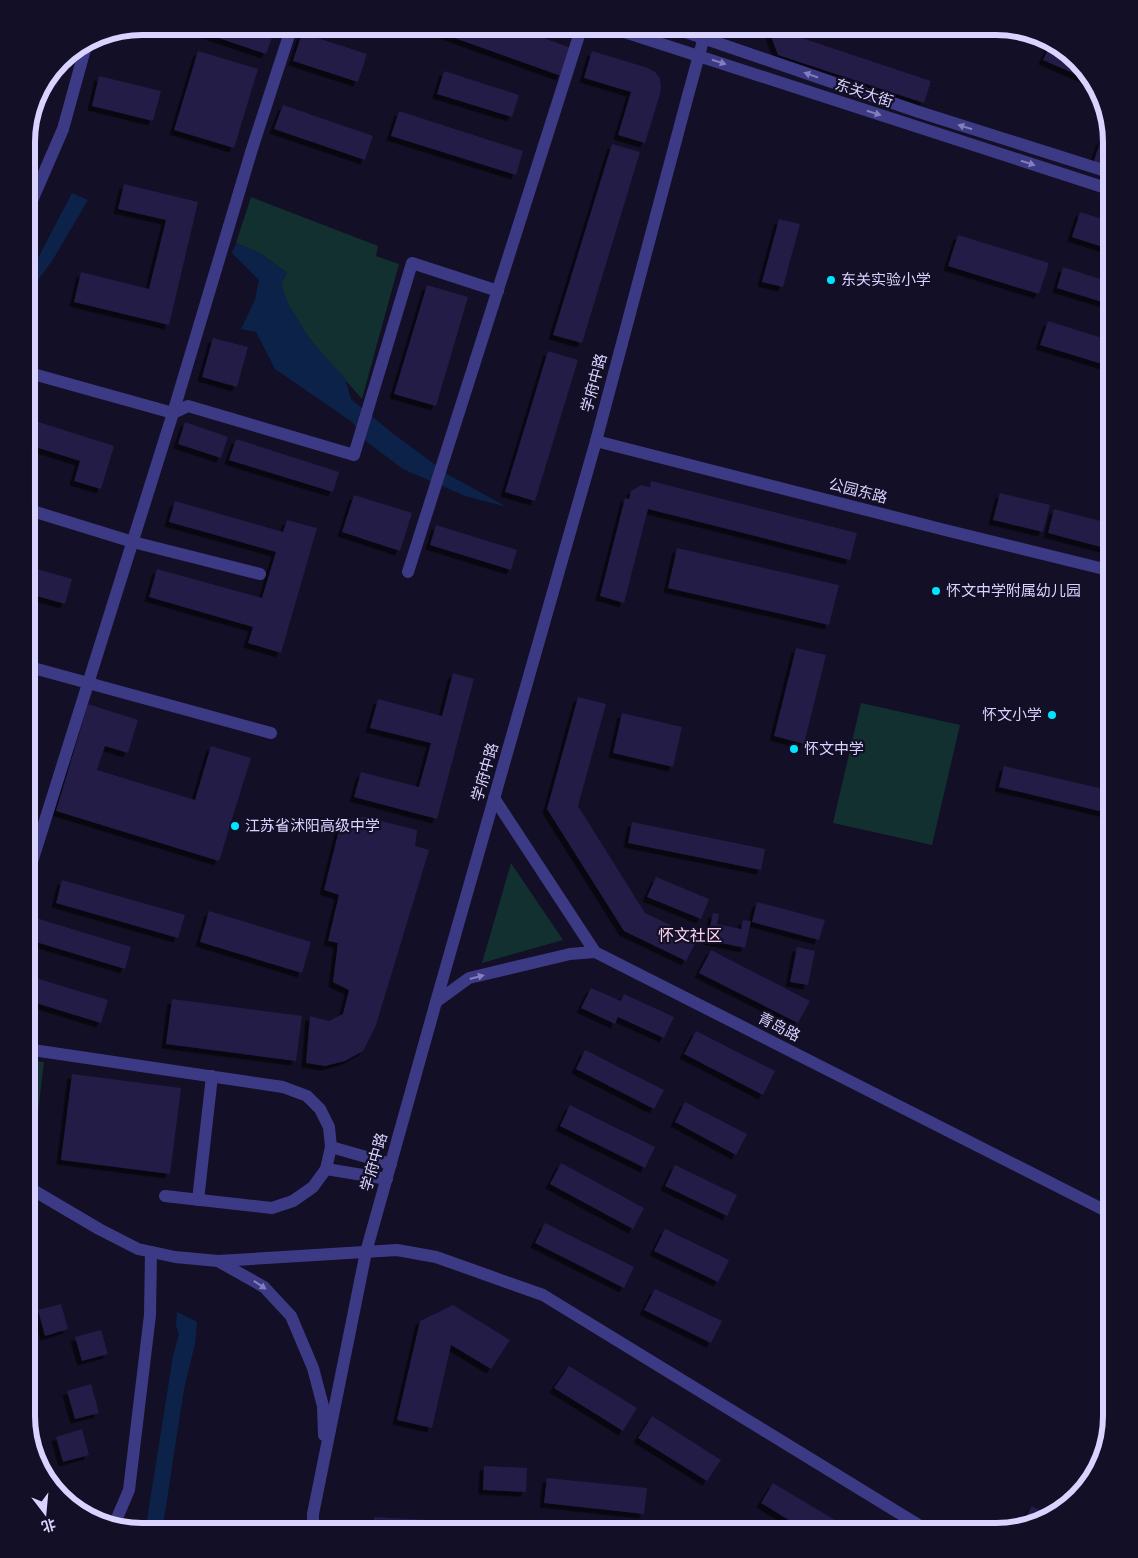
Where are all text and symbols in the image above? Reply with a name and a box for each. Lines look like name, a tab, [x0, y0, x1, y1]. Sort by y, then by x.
one-way arrow	[712, 59, 727, 67]
one-way arrow	[803, 71, 818, 79]
street label: 东关大街	[833, 75, 895, 111]
one-way arrow	[866, 110, 881, 117]
one-way arrow	[958, 122, 973, 130]
one-way arrow	[1021, 160, 1036, 167]
place label: 东关实验小学	[841, 271, 931, 289]
marker: 东关实验小学	[825, 274, 837, 286]
street label: 学府中路	[578, 352, 610, 414]
street label: 公园东路	[827, 475, 889, 507]
place label: 怀文中学附属幼儿园	[946, 582, 1081, 600]
marker: 怀文中学附属幼儿园	[930, 585, 942, 597]
place label: 怀文小学	[982, 706, 1042, 724]
marker: 怀文小学	[1046, 709, 1058, 721]
place label: 怀文中学	[804, 740, 864, 758]
street label: 学府中路	[468, 741, 502, 803]
marker: 怀文中学	[788, 743, 800, 755]
place label: 江苏省沭阳高级中学	[245, 817, 380, 835]
marker: 江苏省沭阳高级中学	[229, 820, 241, 832]
district label: 怀文社区	[658, 926, 722, 945]
one-way arrow	[470, 972, 485, 980]
street label: 青岛路	[755, 1009, 803, 1045]
street label: 学府中路	[357, 1131, 391, 1193]
one-way arrow	[253, 1281, 267, 1290]
north arrow	[20, 1488, 70, 1538]
text: 北	[40, 1516, 58, 1535]

